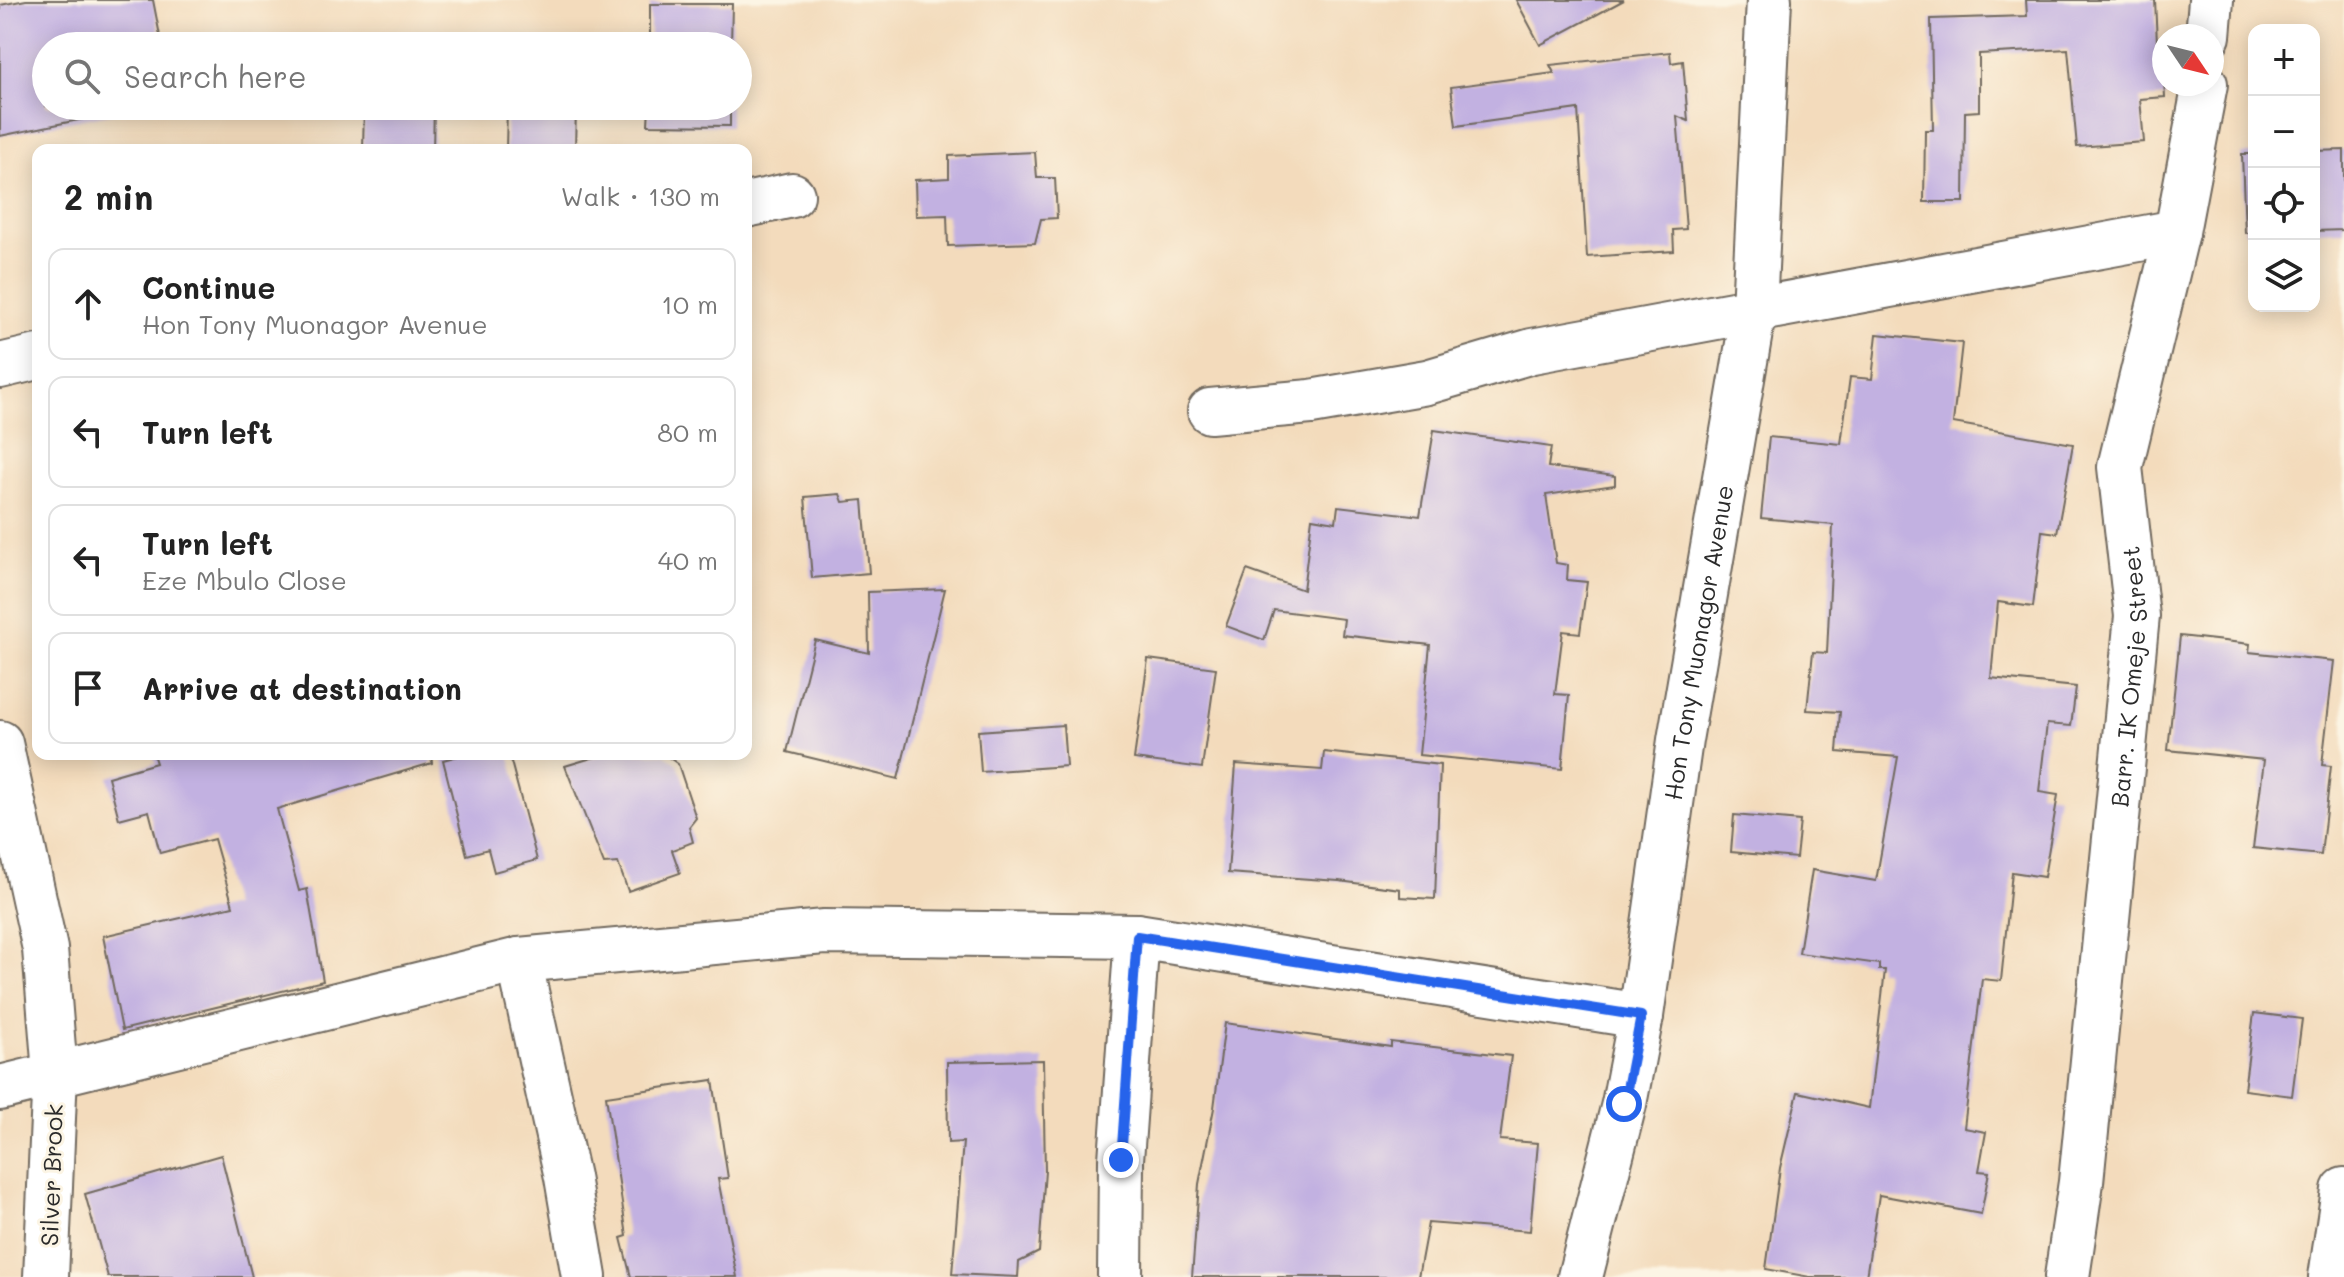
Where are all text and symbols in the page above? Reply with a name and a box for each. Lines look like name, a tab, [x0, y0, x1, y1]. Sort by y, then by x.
north arrow	[2152, 24, 2224, 96]
map controls	[2248, 24, 2320, 312]
button: +	[2248, 24, 2320, 96]
search box	[32, 32, 752, 120]
icon: search	[60, 54, 104, 98]
text: Search here	[124, 56, 307, 96]
button: −	[2248, 96, 2320, 168]
button: locate	[2248, 168, 2320, 240]
text: 2 min	[64, 174, 153, 219]
text: Walk · 130 m	[561, 179, 720, 213]
button: layers	[2248, 240, 2320, 312]
text: Continue	[142, 267, 275, 307]
icon: ahead	[66, 282, 110, 326]
text: 10 m	[661, 287, 718, 321]
text: Hon Tony Muonagor Avenue	[142, 307, 488, 341]
icon: left	[66, 410, 110, 454]
text: Turn left	[142, 412, 273, 452]
text: 80 m	[657, 415, 718, 449]
street label: Hon Tony Muonagor Avenue	[1656, 482, 1739, 802]
text: Turn left	[142, 523, 273, 563]
icon: left	[66, 538, 110, 582]
text: 40 m	[658, 543, 718, 577]
street label: Barr. IK Omeje Street	[2103, 545, 2153, 808]
text: Eze Mbulo Close	[142, 563, 347, 597]
icon: arrive	[66, 666, 110, 710]
text: Arrive at destination	[142, 668, 462, 708]
route start	[1606, 1086, 1642, 1122]
street label: Silver Brook	[33, 1103, 69, 1247]
route end	[1103, 1142, 1139, 1178]

